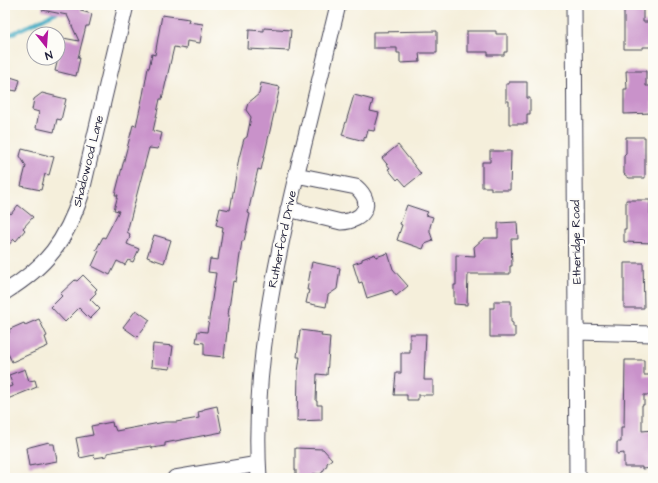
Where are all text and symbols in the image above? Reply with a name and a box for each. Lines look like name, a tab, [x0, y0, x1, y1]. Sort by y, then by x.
north arrow	[26, 26, 66, 66]
text: N	[43, 47, 54, 63]
street label: Shadowood Lane	[69, 113, 108, 209]
street label: Rutherford Drive	[264, 188, 301, 289]
street label: Etheridge Road	[567, 200, 587, 284]

